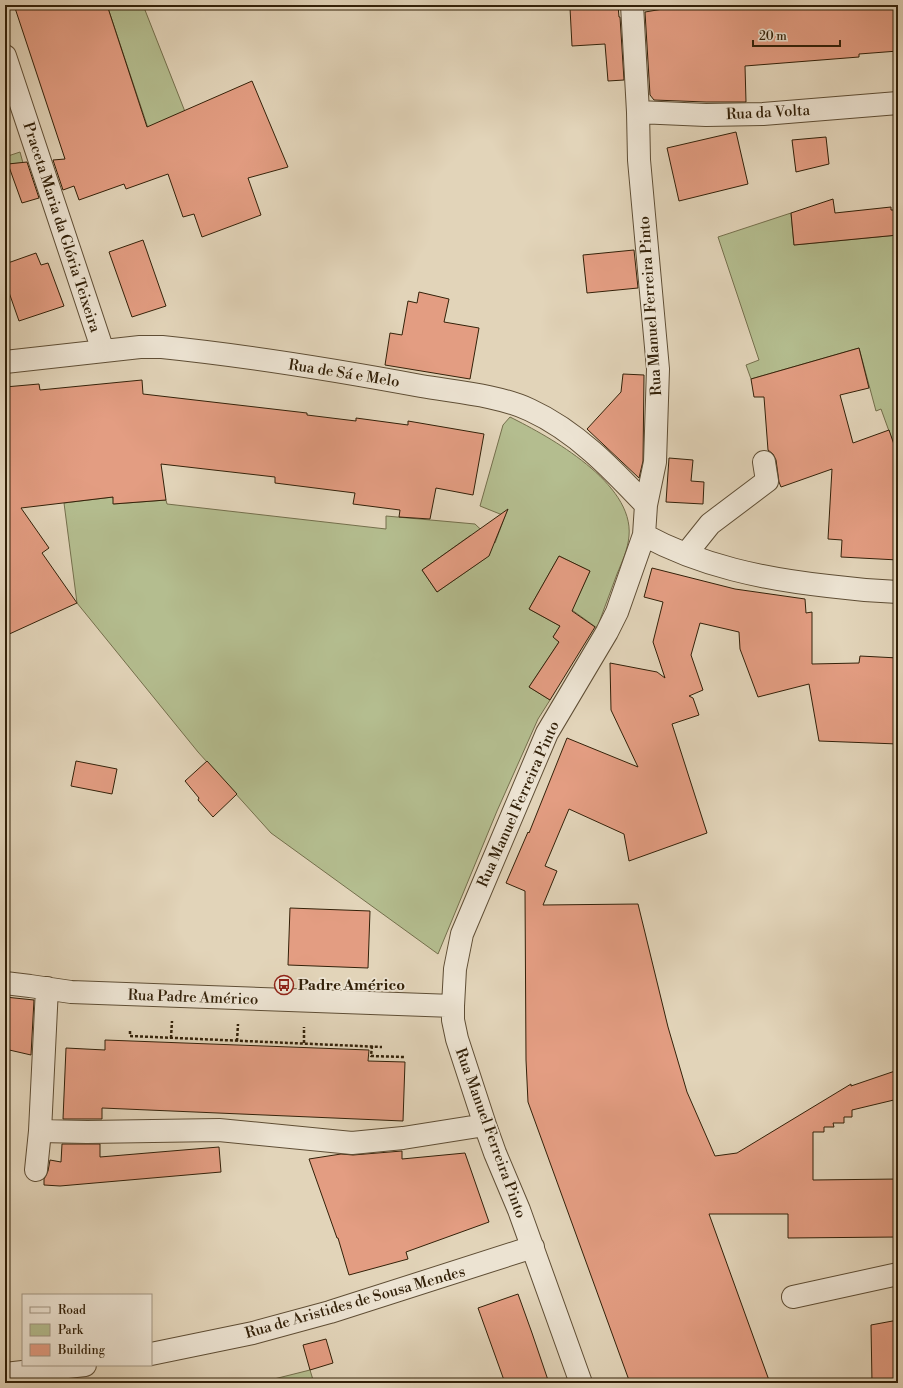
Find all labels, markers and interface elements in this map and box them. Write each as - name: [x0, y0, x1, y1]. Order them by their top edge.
- scale bar: [753, 22, 840, 48]
- text: 20 m: [759, 29, 787, 44]
- street label: Rua da Volta: [725, 101, 811, 124]
- street label: Praceta Maria da Glória Teixeira: [18, 120, 105, 335]
- street label: Rua Manuel Ferreira Pinto: [635, 216, 666, 396]
- street label: Rua de Sá e Melo: [287, 355, 401, 392]
- street label: Rua Manuel Ferreira Pinto: [473, 718, 564, 890]
- bus stop icon: Padre Américo: [273, 974, 295, 996]
- place label: Padre Américo: [298, 976, 405, 995]
- street label: Rua Padre Américo: [127, 986, 259, 1009]
- street label: Rua Manuel Ferreira Pinto: [451, 1045, 530, 1221]
- street label: Rua de Aristides de Sousa Mendes: [243, 1262, 467, 1343]
- legend: [22, 1294, 152, 1366]
- text: Road: [58, 1303, 86, 1318]
- text: Park: [58, 1323, 84, 1338]
- text: Building: [57, 1343, 106, 1358]

